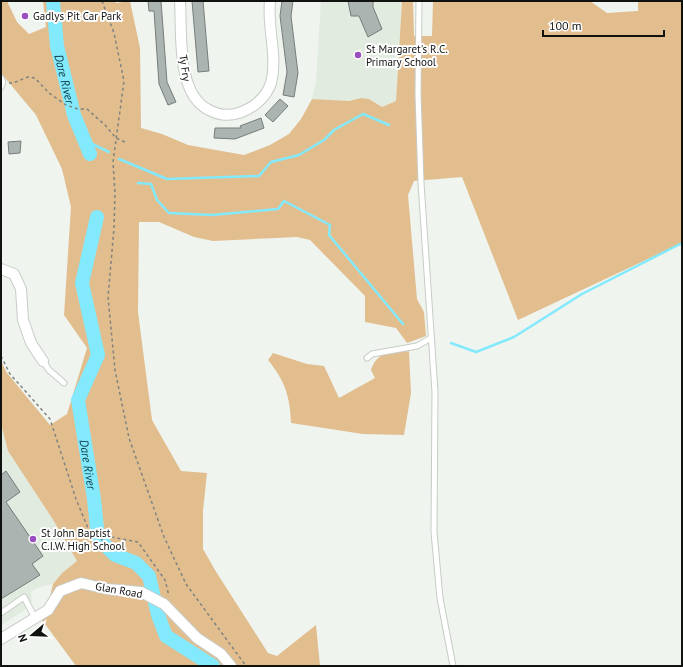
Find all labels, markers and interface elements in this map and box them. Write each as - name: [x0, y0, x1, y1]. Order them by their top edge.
- place label: Gadlys Pit Car Park: [33, 9, 122, 23]
- marker: Gadlys Pit Car Park: [20, 11, 30, 21]
- scale bar: [543, 12, 664, 38]
- text: 100 m: [549, 18, 582, 33]
- place label: St Margaret's R.C. Primary School: [366, 42, 448, 69]
- marker: St Margaret's R.C. Primary School: [353, 50, 363, 60]
- water label: Dare River: [52, 53, 79, 106]
- street label: Ty Fry: [176, 54, 194, 83]
- water label: Dare River: [77, 438, 100, 492]
- place label: St John Baptist C.I.W. High School: [41, 526, 125, 553]
- marker: St John Baptist C.I.W. High School: [28, 534, 38, 544]
- street label: Glan Road: [94, 579, 144, 601]
- north arrow: [12, 615, 52, 655]
- text: N: [15, 633, 30, 644]

